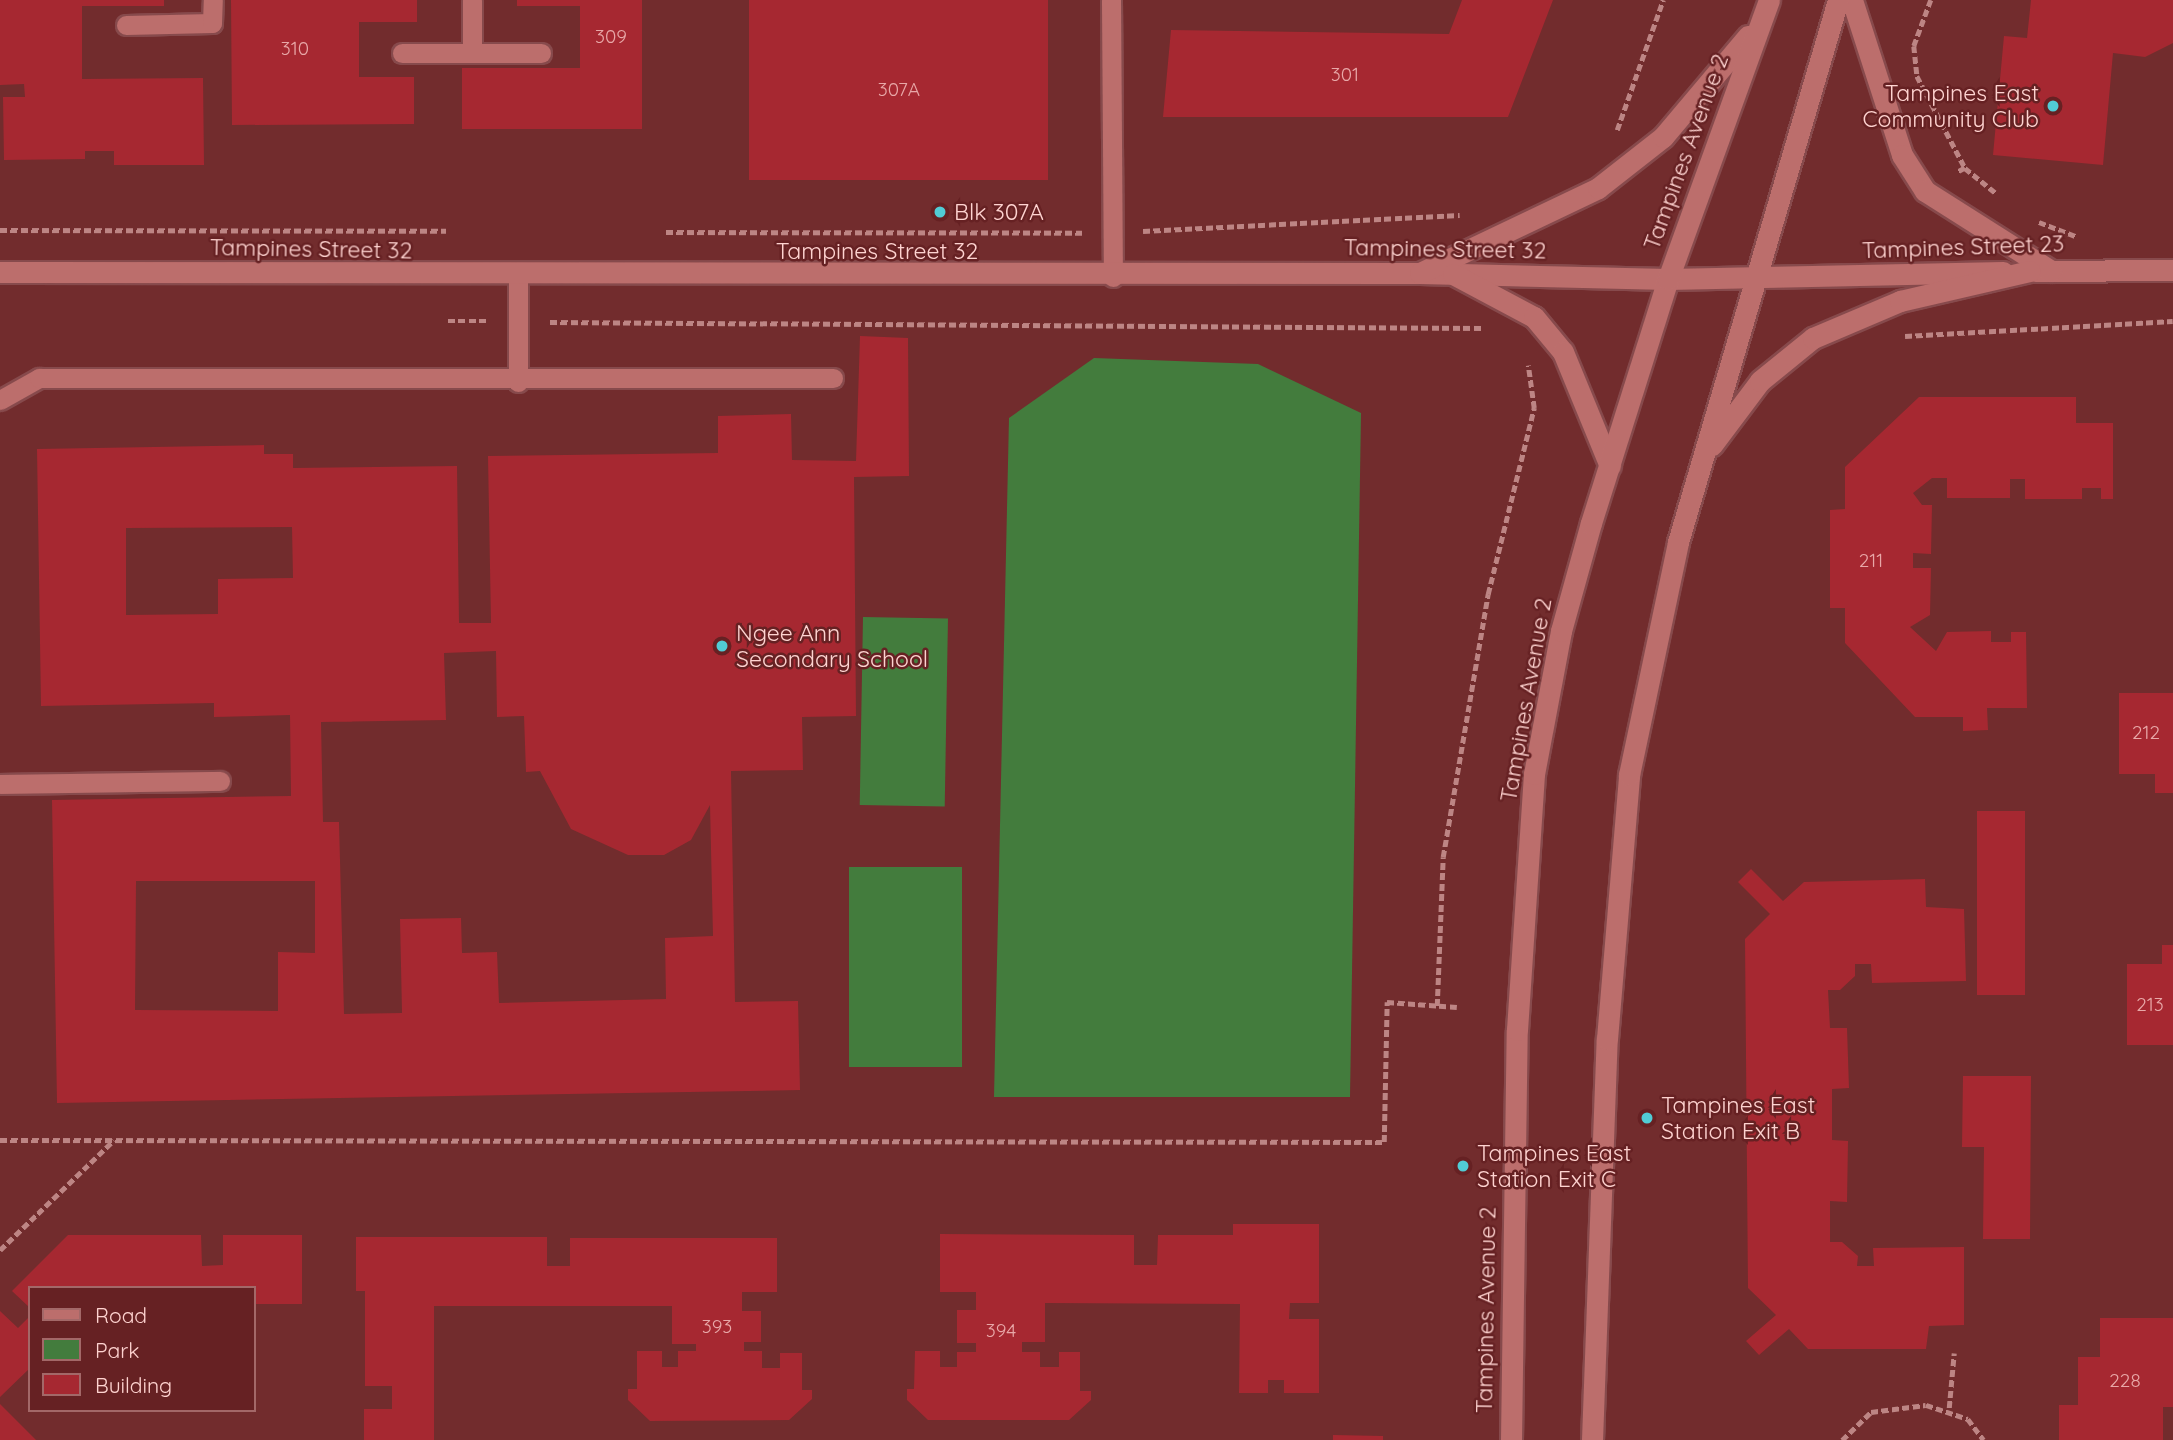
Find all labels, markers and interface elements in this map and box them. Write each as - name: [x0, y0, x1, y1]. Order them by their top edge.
- house number: 309: [595, 26, 627, 48]
- house number: 310: [281, 38, 309, 60]
- street label: Tampines Avenue 2: [1638, 50, 1734, 254]
- house number: 301: [1331, 64, 1359, 86]
- house number: 307A: [878, 79, 920, 101]
- place label: Tampines East Community Club: [1862, 79, 2039, 133]
- marker: Tampines East Community Club: [2045, 98, 2061, 114]
- place label: Blk 307A: [954, 198, 1044, 226]
- marker: Blk 307A: [932, 204, 948, 220]
- street label: Tampines Street 23: [1861, 230, 2065, 264]
- street label: Tampines Street 32: [209, 233, 413, 265]
- street label: Tampines Street 32: [1343, 233, 1547, 265]
- street label: Tampines Street 32: [776, 237, 978, 265]
- house number: 211: [1859, 550, 1883, 572]
- street label: Tampines Avenue 2: [1494, 596, 1558, 804]
- place label: Ngee Ann Secondary School: [736, 619, 928, 673]
- marker: Ngee Ann Secondary School: [714, 638, 730, 654]
- house number: 212: [2132, 722, 2160, 744]
- house number: 213: [2136, 994, 2164, 1016]
- place label: Tampines East Station Exit B: [1661, 1091, 1815, 1145]
- marker: Tampines East Station Exit B: [1639, 1110, 1655, 1126]
- place label: Tampines East Station Exit C: [1477, 1139, 1631, 1193]
- marker: Tampines East Station Exit C: [1455, 1158, 1471, 1174]
- street label: Tampines Avenue 2: [1470, 1207, 1502, 1413]
- legend: [28, 1286, 256, 1412]
- text: Road: [95, 1302, 147, 1328]
- house number: 393: [702, 1316, 732, 1338]
- house number: 394: [986, 1320, 1016, 1342]
- text: Park: [95, 1337, 139, 1363]
- house number: 228: [2109, 1370, 2141, 1392]
- text: Building: [95, 1372, 172, 1398]

